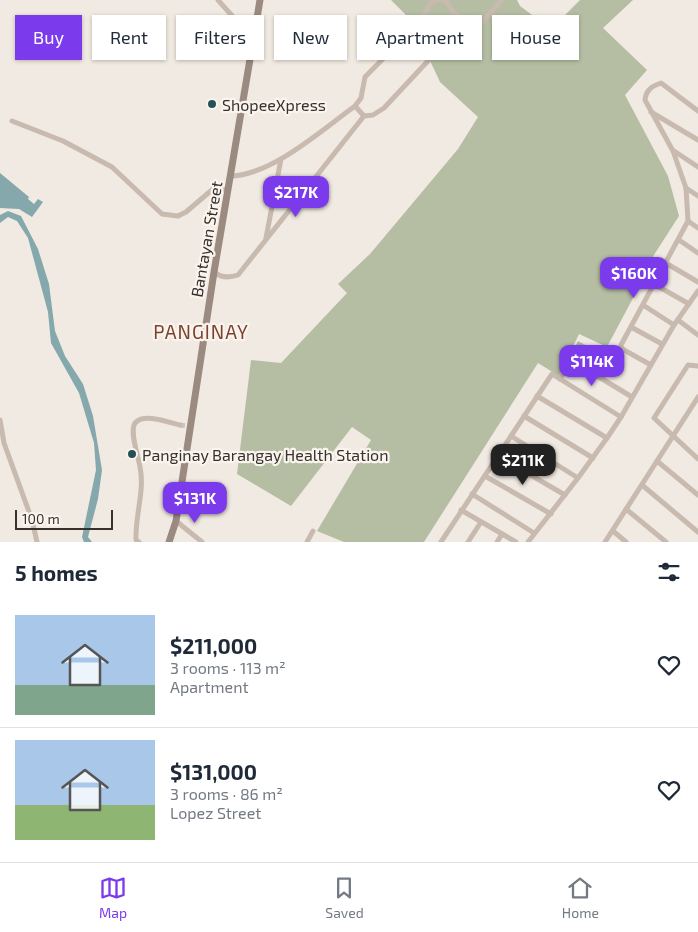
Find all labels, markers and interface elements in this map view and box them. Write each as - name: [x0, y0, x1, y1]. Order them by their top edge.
- chip: Buy: [15, 15, 82, 60]
- chip: Rent: [92, 15, 166, 60]
- chip: Filters: [176, 15, 264, 60]
- chip: New: [274, 15, 347, 60]
- chip: Apartment: [357, 15, 482, 60]
- chip: House: [492, 15, 579, 60]
- place label: ShopeeXpress: [222, 95, 326, 114]
- marker: ShopeeXpress: [206, 98, 218, 110]
- pin: $217K: [261, 176, 331, 218]
- street label: Bantayan Street: [186, 180, 226, 298]
- text: $217K: [274, 182, 318, 201]
- pin: $160K: [599, 256, 669, 299]
- text: $160K: [611, 263, 657, 282]
- district label: PANGINAY: [153, 320, 249, 343]
- pin: $114K: [557, 344, 627, 387]
- text: $114K: [570, 351, 614, 370]
- pin: $211K: [488, 444, 558, 486]
- place label: Panginay Barangay Health Station: [142, 445, 389, 464]
- marker: Panginay Barangay Health Station: [126, 448, 138, 460]
- text: $211K: [502, 450, 544, 469]
- pin: $131K: [160, 482, 230, 524]
- text: $131K: [174, 488, 216, 507]
- scale bar: [15, 507, 112, 530]
- text: 100 m: [22, 510, 60, 527]
- icon: filters: [655, 558, 683, 586]
- text: 5 homes: [15, 560, 98, 585]
- text: $211,000: [170, 633, 257, 658]
- icon: home: [55, 635, 115, 695]
- icon: heart: [655, 651, 683, 679]
- text: 3 rooms · 113 m²: [170, 658, 286, 677]
- text: Apartment: [170, 677, 249, 696]
- text: $131,000: [170, 759, 257, 784]
- icon: home: [55, 760, 115, 820]
- icon: heart: [655, 776, 683, 804]
- text: 3 rooms · 86 m²: [170, 784, 283, 803]
- text: Lopez Street: [170, 803, 261, 822]
- tab: Map: [99, 874, 127, 921]
- tab: Saved: [325, 874, 364, 921]
- tab: Home: [562, 874, 599, 921]

